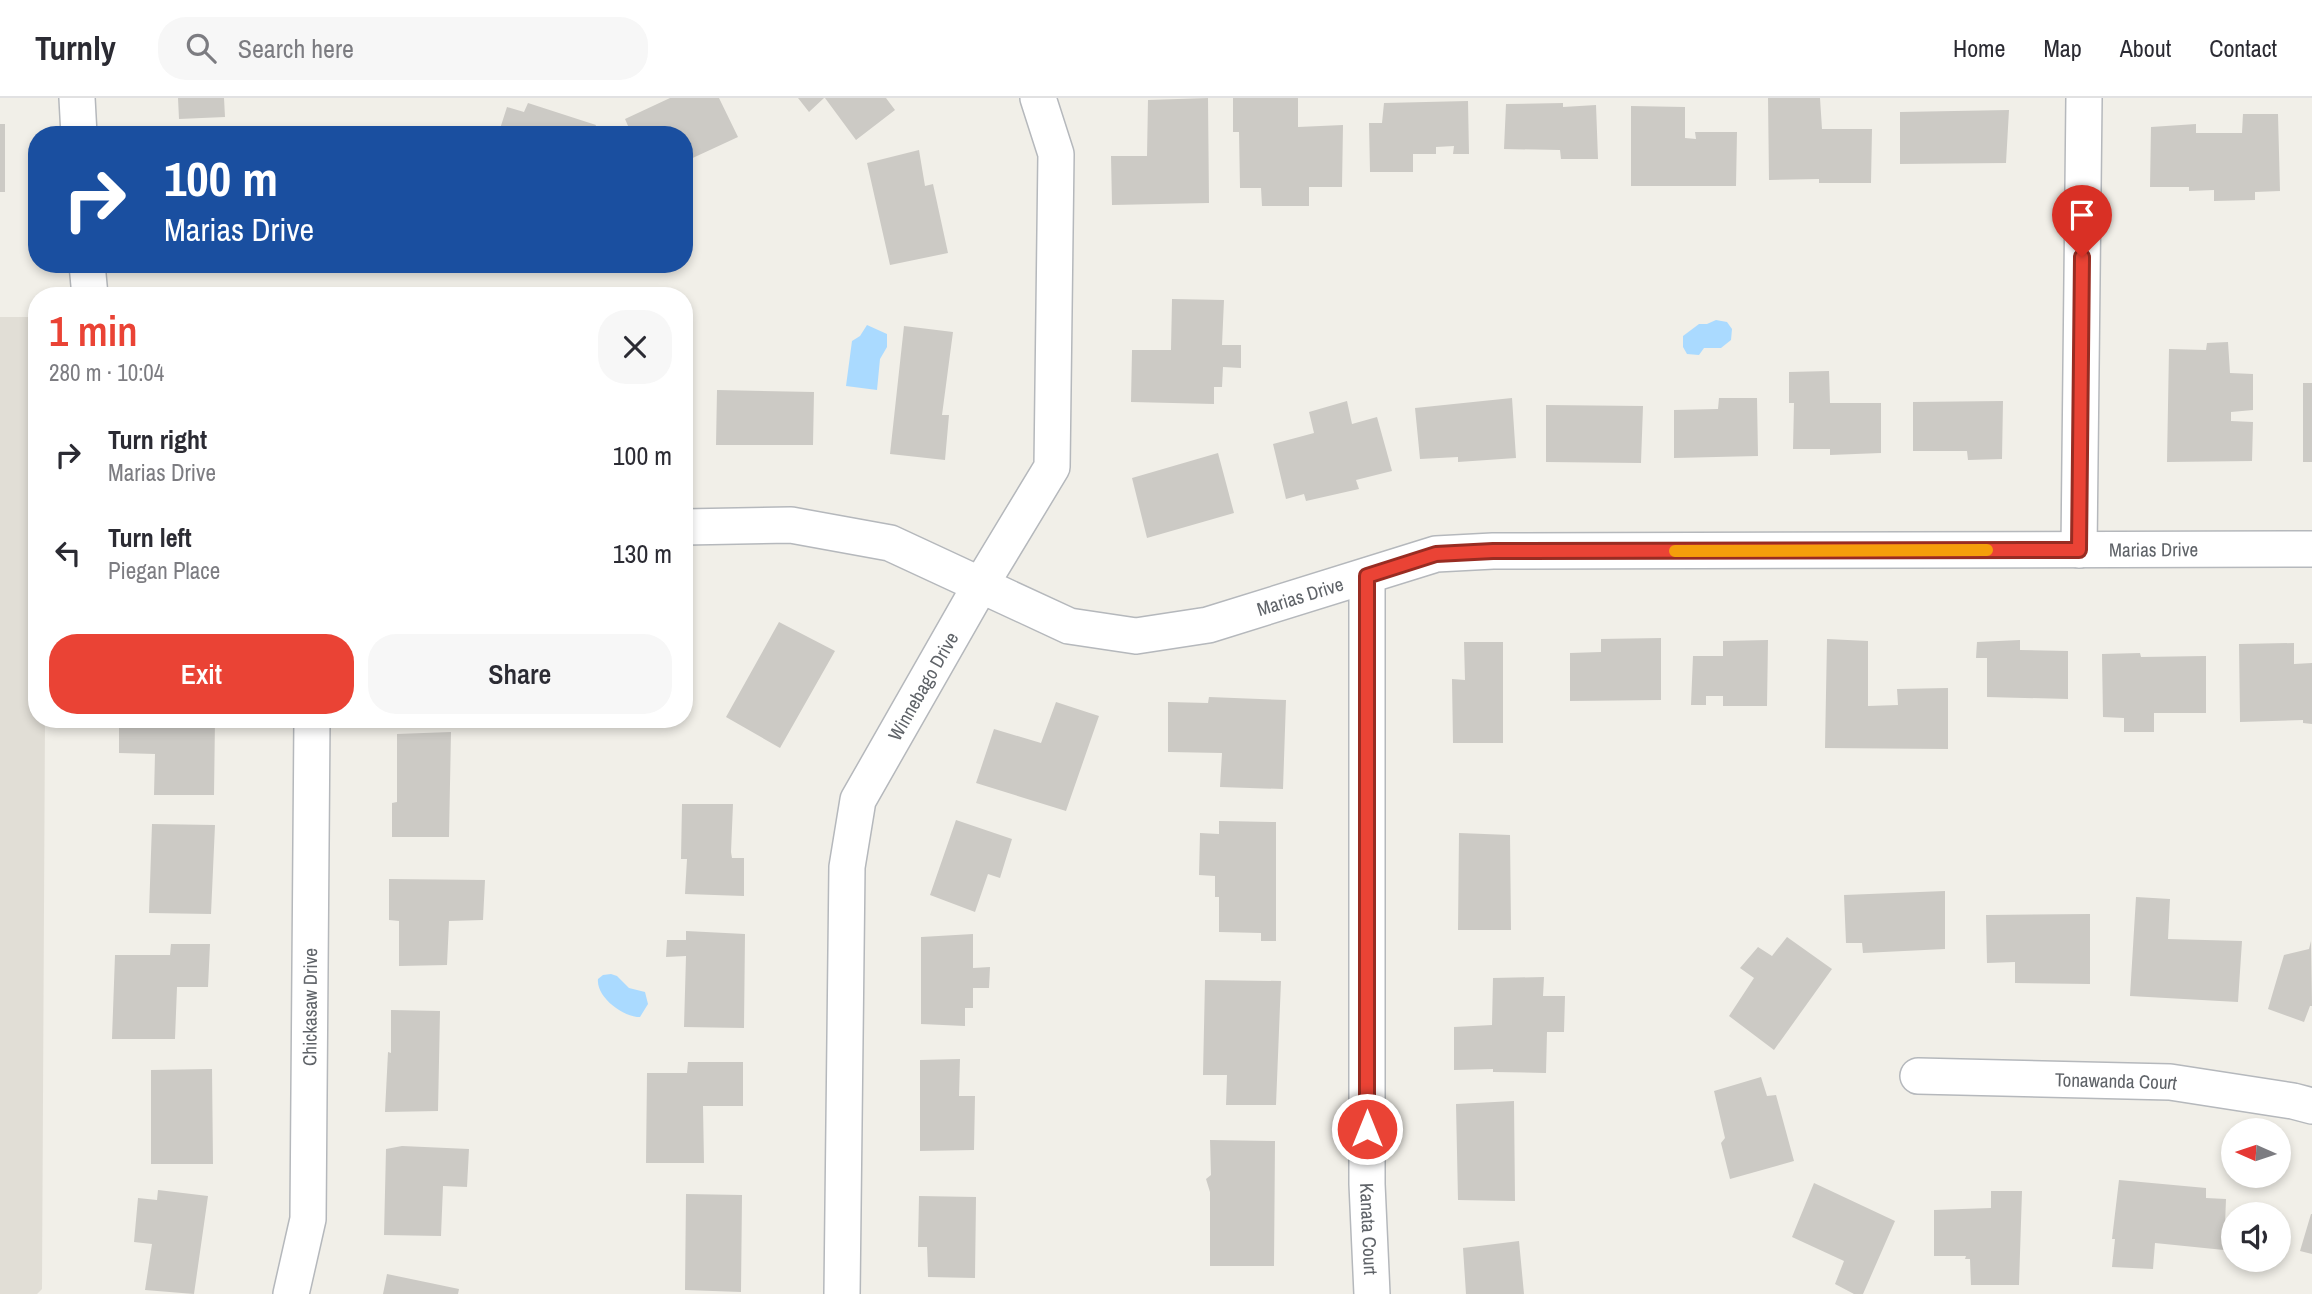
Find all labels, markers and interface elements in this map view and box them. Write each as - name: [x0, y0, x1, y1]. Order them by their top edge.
- search box: [158, 17, 648, 80]
- text: Turnly: [35, 26, 116, 70]
- icon: search: [182, 29, 220, 67]
- text: Search here: [238, 31, 354, 66]
- text: Home: [1953, 32, 2005, 64]
- text: Map: [2043, 32, 2082, 64]
- text: About: [2120, 32, 2171, 64]
- text: Contact: [2209, 32, 2277, 64]
- text: 100 m: [164, 145, 278, 211]
- icon: right: [49, 154, 140, 245]
- pin: [2052, 185, 2112, 257]
- icon: arrive: [2063, 196, 2101, 234]
- text: Marias Drive: [164, 208, 314, 251]
- text: 1 min: [49, 303, 138, 359]
- button: close: [598, 310, 672, 384]
- text: 280 m · 10:04: [49, 357, 164, 388]
- text: Turn right: [108, 422, 207, 457]
- icon: right: [49, 436, 87, 474]
- text: 100 m: [613, 438, 672, 473]
- text: Marias Drive: [108, 457, 216, 488]
- text: Turn left: [108, 520, 192, 555]
- icon: left: [49, 534, 87, 572]
- text: 130 m: [613, 536, 672, 571]
- street label: Marias Drive: [2109, 536, 2198, 562]
- text: Piegan Place: [108, 555, 220, 586]
- street label: Marias Drive: [1254, 571, 1347, 622]
- street label: Winnebago Drive: [882, 627, 964, 745]
- button: Exit: [49, 634, 354, 714]
- button: Share: [368, 634, 672, 714]
- street label: Chickasaw Drive: [296, 948, 323, 1066]
- street label: Tonawanda Court: [2055, 1066, 2180, 1096]
- position arrow: [1330, 1092, 1404, 1166]
- north arrow: [2221, 1118, 2291, 1188]
- map controls: [2221, 1118, 2291, 1272]
- street label: Kanata Court: [1354, 1182, 1384, 1276]
- button: sound: [2221, 1202, 2291, 1272]

